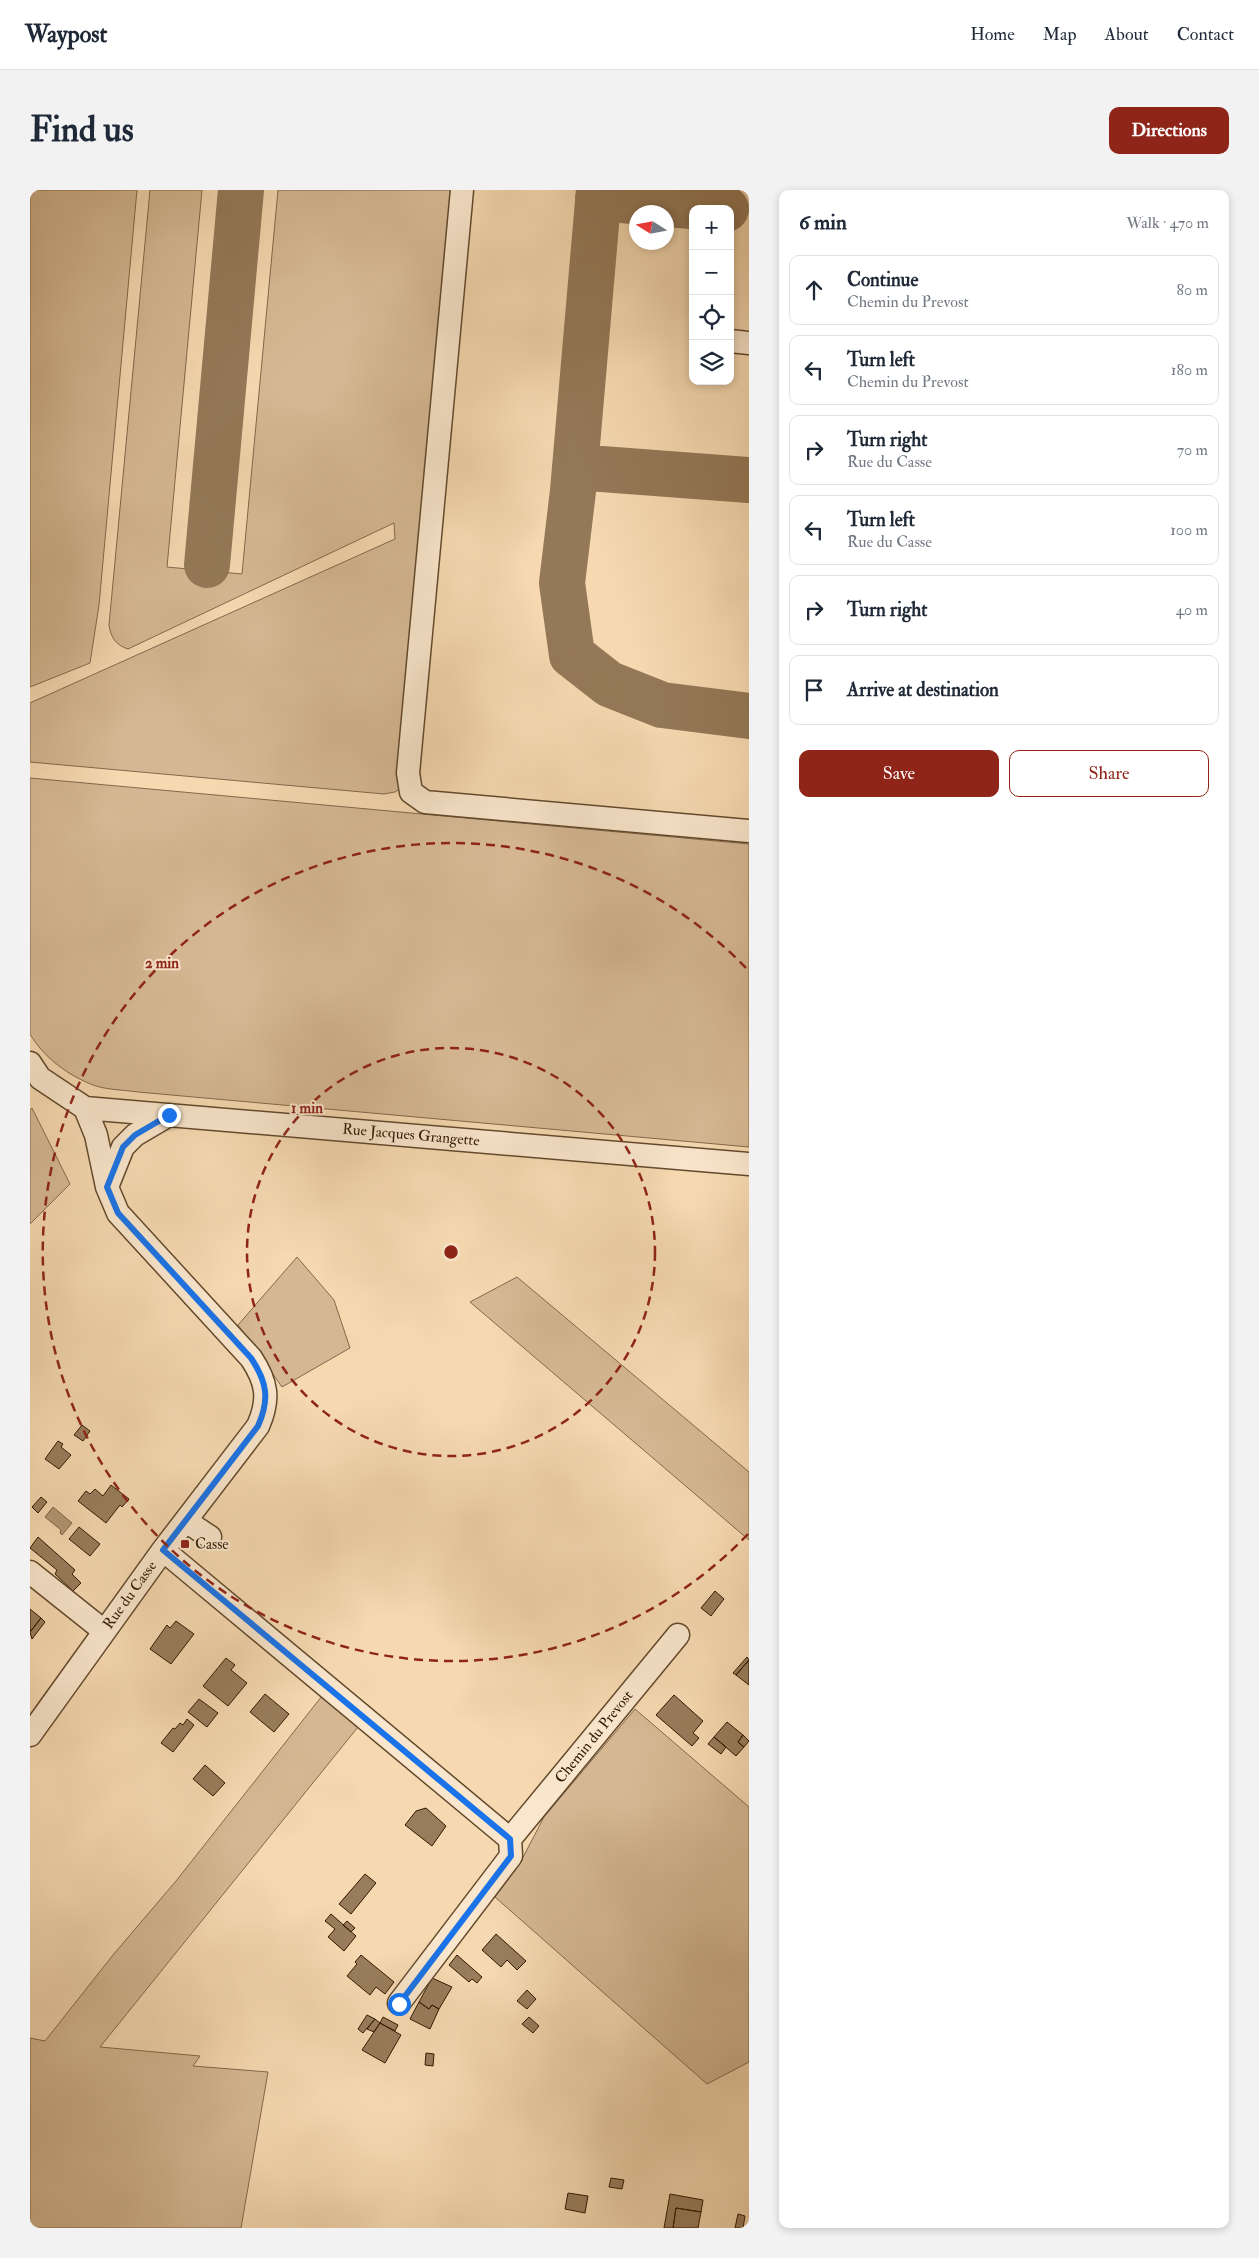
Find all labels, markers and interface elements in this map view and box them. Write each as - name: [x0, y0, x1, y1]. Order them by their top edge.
- text: Waypost: [25, 19, 107, 50]
- text: Home: [970, 23, 1015, 46]
- text: Map: [1043, 23, 1077, 46]
- text: About: [1105, 23, 1149, 46]
- text: Contact: [1177, 23, 1234, 46]
- button: Directions: [1109, 107, 1229, 154]
- text: Find us: [30, 108, 134, 152]
- north arrow: [629, 205, 674, 250]
- map controls: [689, 205, 734, 385]
- button: +: [689, 205, 734, 250]
- text: 6 min: [799, 209, 847, 236]
- text: Walk · 470 m: [1126, 213, 1209, 233]
- button: −: [689, 250, 734, 295]
- text: Continue: [847, 268, 918, 292]
- icon: ahead: [800, 276, 828, 304]
- text: 80 m: [1177, 280, 1208, 300]
- text: Chemin du Prevost: [847, 292, 969, 312]
- button: locate: [689, 295, 734, 340]
- button: layers: [689, 340, 734, 385]
- text: Turn left: [847, 348, 915, 372]
- icon: left: [800, 356, 828, 384]
- text: 180 m: [1171, 360, 1208, 380]
- text: Chemin du Prevost: [847, 372, 969, 392]
- text: Turn right: [847, 428, 927, 452]
- icon: right: [800, 436, 828, 464]
- text: 70 m: [1177, 440, 1208, 460]
- text: Rue du Casse: [847, 452, 932, 472]
- text: Turn left: [847, 508, 915, 532]
- icon: left: [800, 516, 828, 544]
- text: 100 m: [1170, 520, 1208, 540]
- text: Rue du Casse: [847, 532, 932, 552]
- icon: right: [800, 596, 828, 624]
- text: Turn right: [847, 598, 927, 622]
- text: 40 m: [1175, 600, 1208, 620]
- icon: arrive: [800, 676, 828, 704]
- text: Arrive at destination: [847, 678, 999, 702]
- button: Save: [799, 750, 999, 797]
- button: Share: [1009, 750, 1209, 797]
- text: 2 min: [145, 954, 179, 973]
- text: 1 min: [291, 1099, 323, 1118]
- route end: [158, 1104, 181, 1127]
- street label: Rue Jacques Grangette: [342, 1120, 480, 1151]
- centre of rings: [442, 1243, 460, 1261]
- place label: Casse: [195, 1535, 229, 1554]
- marker: Casse: [179, 1538, 191, 1550]
- street label: Rue du Casse: [99, 1557, 161, 1633]
- street label: Chemin du Prevost: [551, 1687, 637, 1787]
- route start: [388, 1993, 411, 2016]

